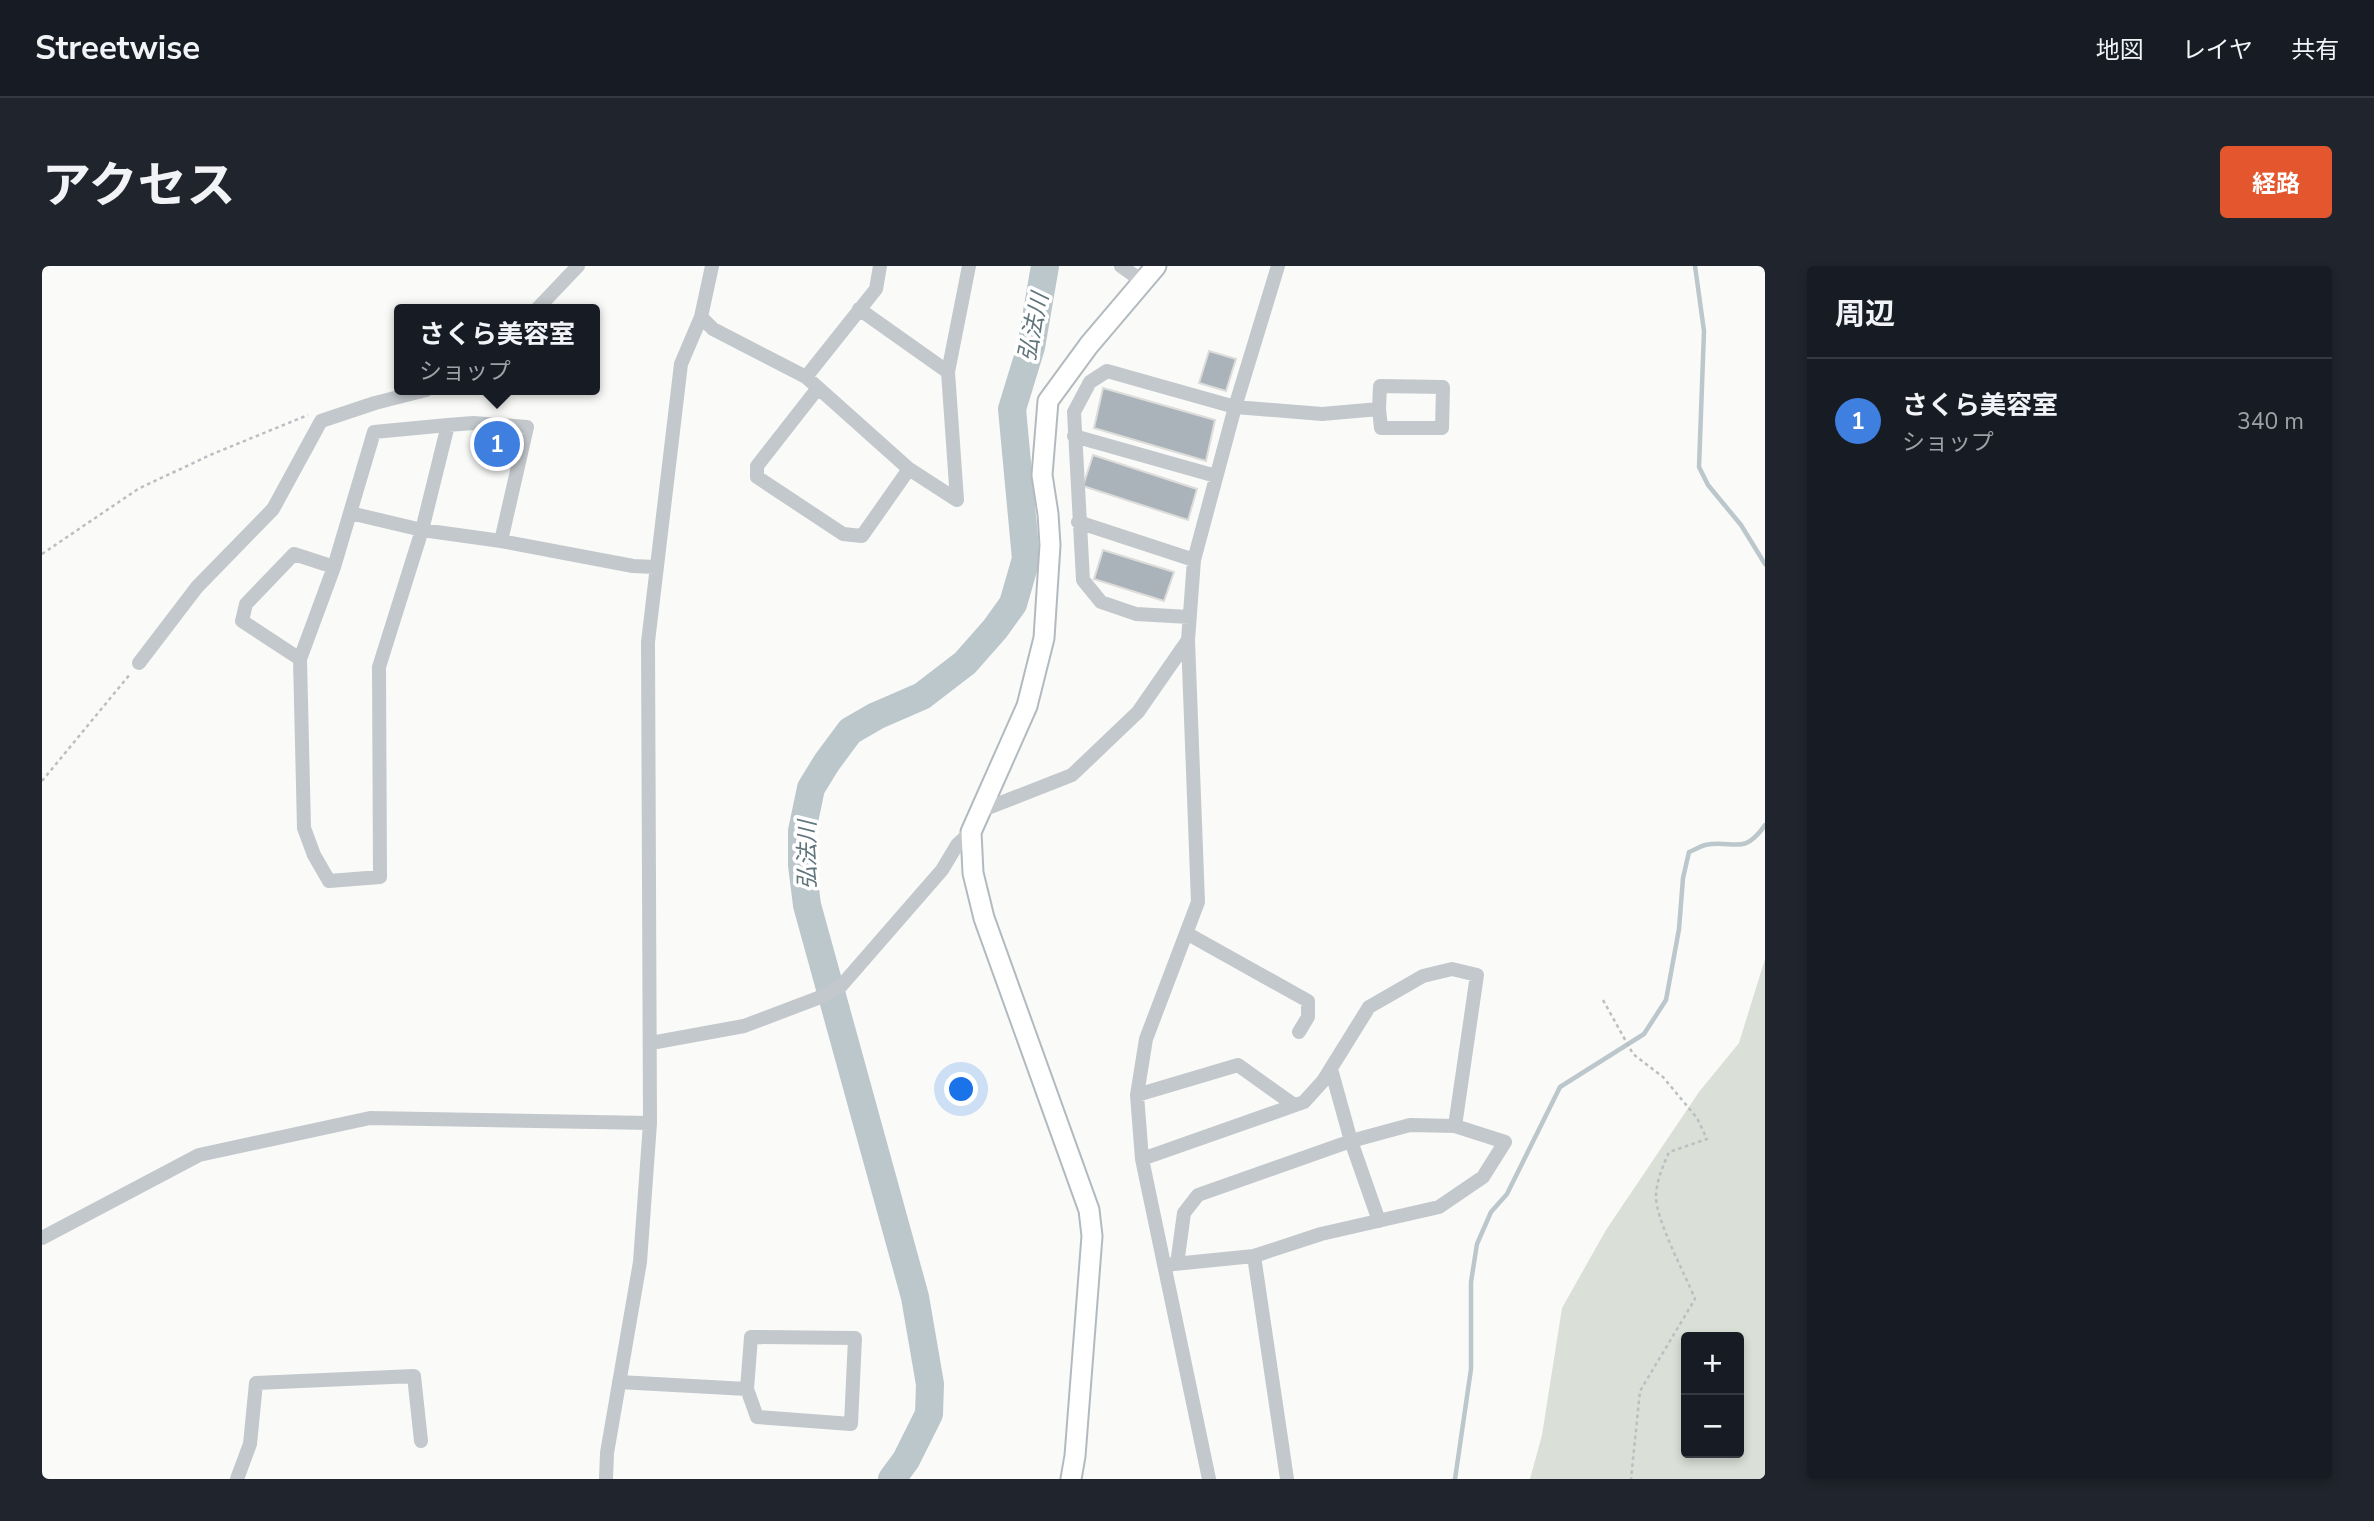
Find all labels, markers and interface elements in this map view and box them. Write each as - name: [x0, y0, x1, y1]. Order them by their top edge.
- text: Streetwise: [35, 26, 200, 71]
- text: 地図: [2096, 34, 2144, 66]
- text: レイヤ: [2182, 34, 2253, 66]
- text: 共有: [2291, 34, 2339, 66]
- button: 経路: [2220, 146, 2332, 218]
- text: アクセス: [42, 152, 236, 219]
- water label: 弘法川: [1011, 287, 1056, 364]
- text: 周辺: [1835, 294, 1895, 335]
- popup: [394, 304, 600, 395]
- text: さくら美容室: [419, 317, 575, 352]
- text: ショップ: [419, 356, 511, 387]
- text: さくら美容室: [1902, 388, 2058, 423]
- text: 1: [1851, 406, 1865, 437]
- text: 340 m: [2237, 406, 2304, 437]
- pin: 1: [474, 418, 520, 470]
- text: ショップ: [1902, 427, 1994, 458]
- water label: 弘法川: [792, 818, 823, 890]
- your location: [944, 1072, 978, 1106]
- map controls: [1681, 1332, 1744, 1458]
- button: +: [1681, 1332, 1744, 1395]
- button: −: [1681, 1395, 1744, 1458]

